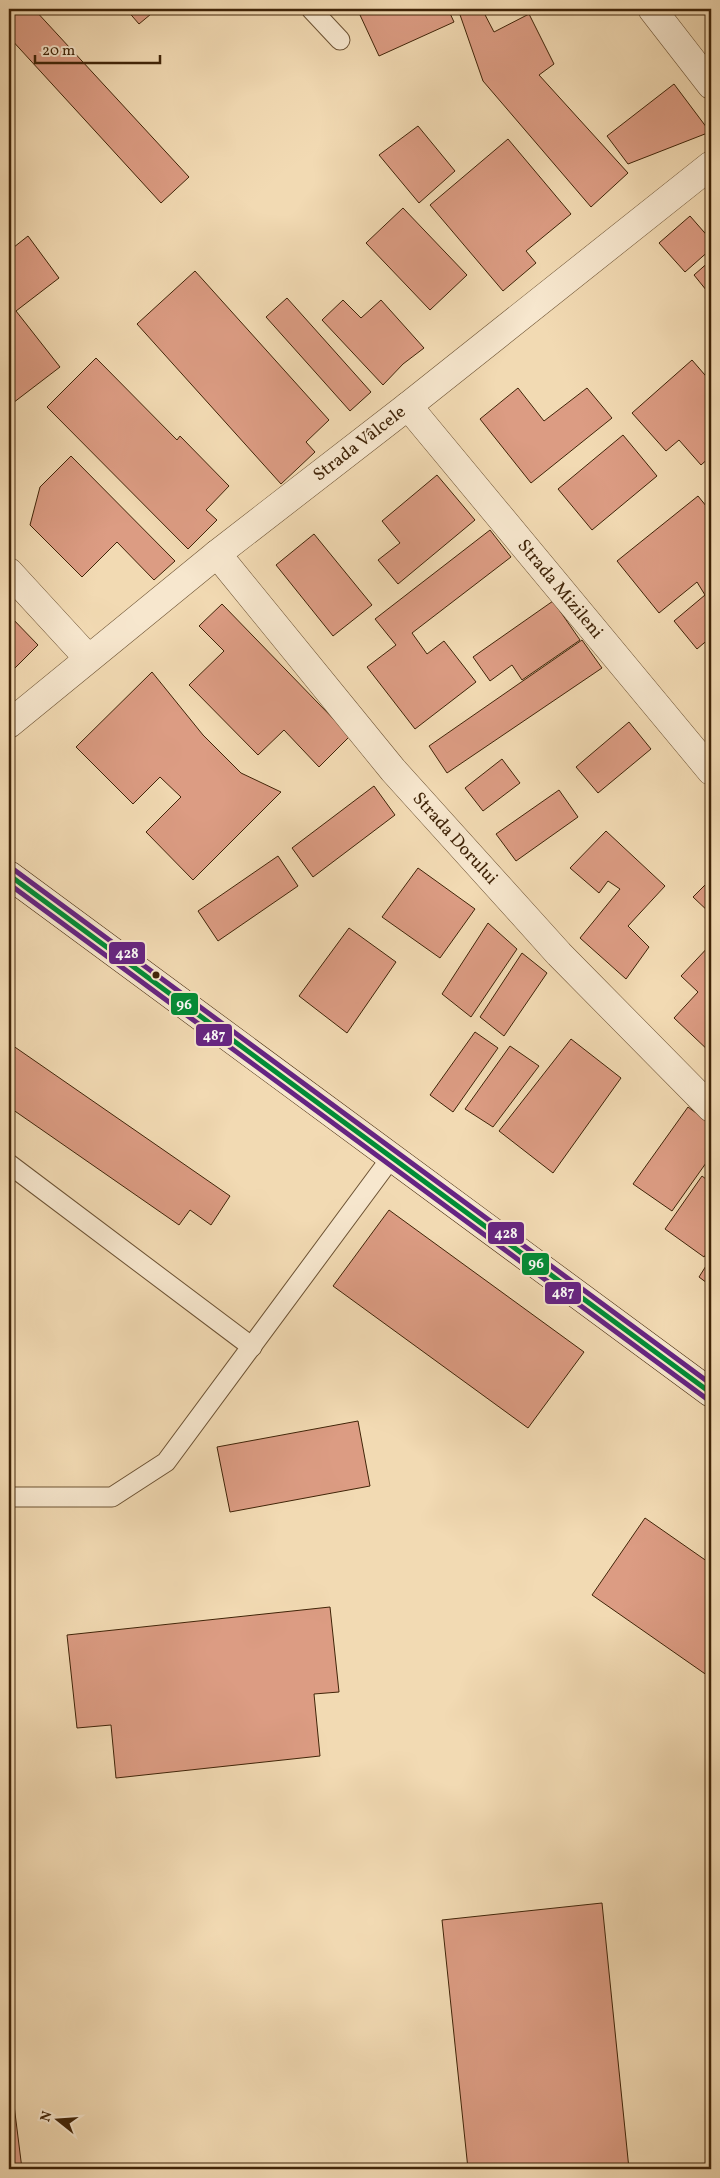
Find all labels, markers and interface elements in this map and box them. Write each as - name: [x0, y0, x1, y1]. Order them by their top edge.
- scale bar: [35, 32, 160, 64]
- text: 20 m: [42, 41, 75, 62]
- street label: Strada Vâlcele: [308, 400, 411, 487]
- street label: Strada Mizileni: [511, 534, 609, 644]
- street label: Strada Dorului: [406, 787, 503, 890]
- line badge: 428: [108, 941, 146, 965]
- text: 428: [115, 945, 139, 964]
- unlabelled marker: [151, 970, 161, 980]
- line badge: 96: [170, 992, 199, 1016]
- text: 96: [176, 996, 192, 1015]
- line badge: 487: [195, 1023, 233, 1047]
- text: 487: [203, 1027, 226, 1046]
- line badge: 428: [487, 1221, 525, 1245]
- text: 428: [494, 1225, 518, 1244]
- line badge: 96: [521, 1252, 550, 1276]
- text: 96: [528, 1255, 544, 1274]
- line badge: 487: [544, 1281, 582, 1305]
- text: 487: [552, 1284, 575, 1303]
- north arrow: [32, 2096, 82, 2146]
- text: N: [36, 2109, 58, 2124]

